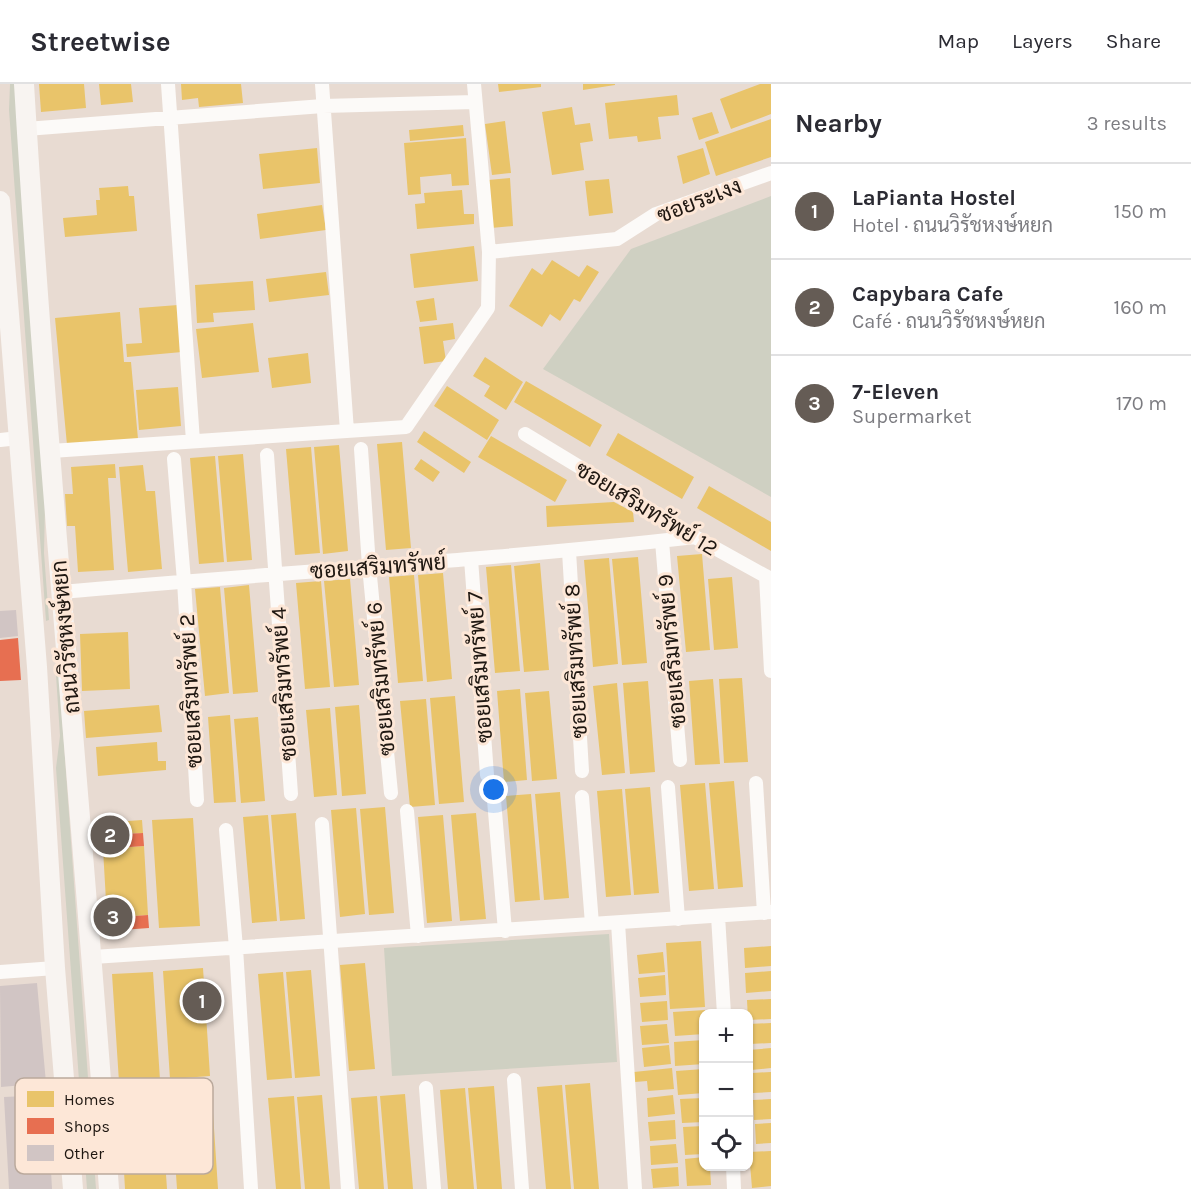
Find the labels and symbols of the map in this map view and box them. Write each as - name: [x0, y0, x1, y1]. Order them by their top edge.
- street label: ซอยระเงง: [654, 173, 745, 229]
- street label: ซอยเสริมทรัพย์ 12: [571, 454, 723, 562]
- street label: ซอยเสริมทรัพย์: [309, 547, 447, 585]
- street label: ถนนวิรัชหงษ์หยก: [44, 559, 86, 715]
- street label: ซอยเสริมทรัพย์ 9: [650, 573, 692, 729]
- street label: ซอยเสริมทรัพย์ 8: [557, 583, 593, 739]
- street label: ซอยเสริมทรัพย์ 7: [460, 590, 498, 744]
- street label: ซอยเสริมทรัพย์ 6: [359, 601, 401, 757]
- street label: ซอยเสริมทรัพย์ 4: [264, 606, 302, 762]
- street label: ซอยเสริมทรัพย์ 2: [172, 613, 208, 769]
- your location: [479, 775, 508, 804]
- pin: 2: [90, 812, 130, 858]
- pin: 3: [94, 894, 132, 940]
- pin: 1: [182, 978, 222, 1024]
- legend: [15, 1078, 213, 1174]
- text: Homes: [64, 1090, 115, 1109]
- text: Shops: [64, 1117, 110, 1136]
- text: Other: [64, 1144, 104, 1163]

